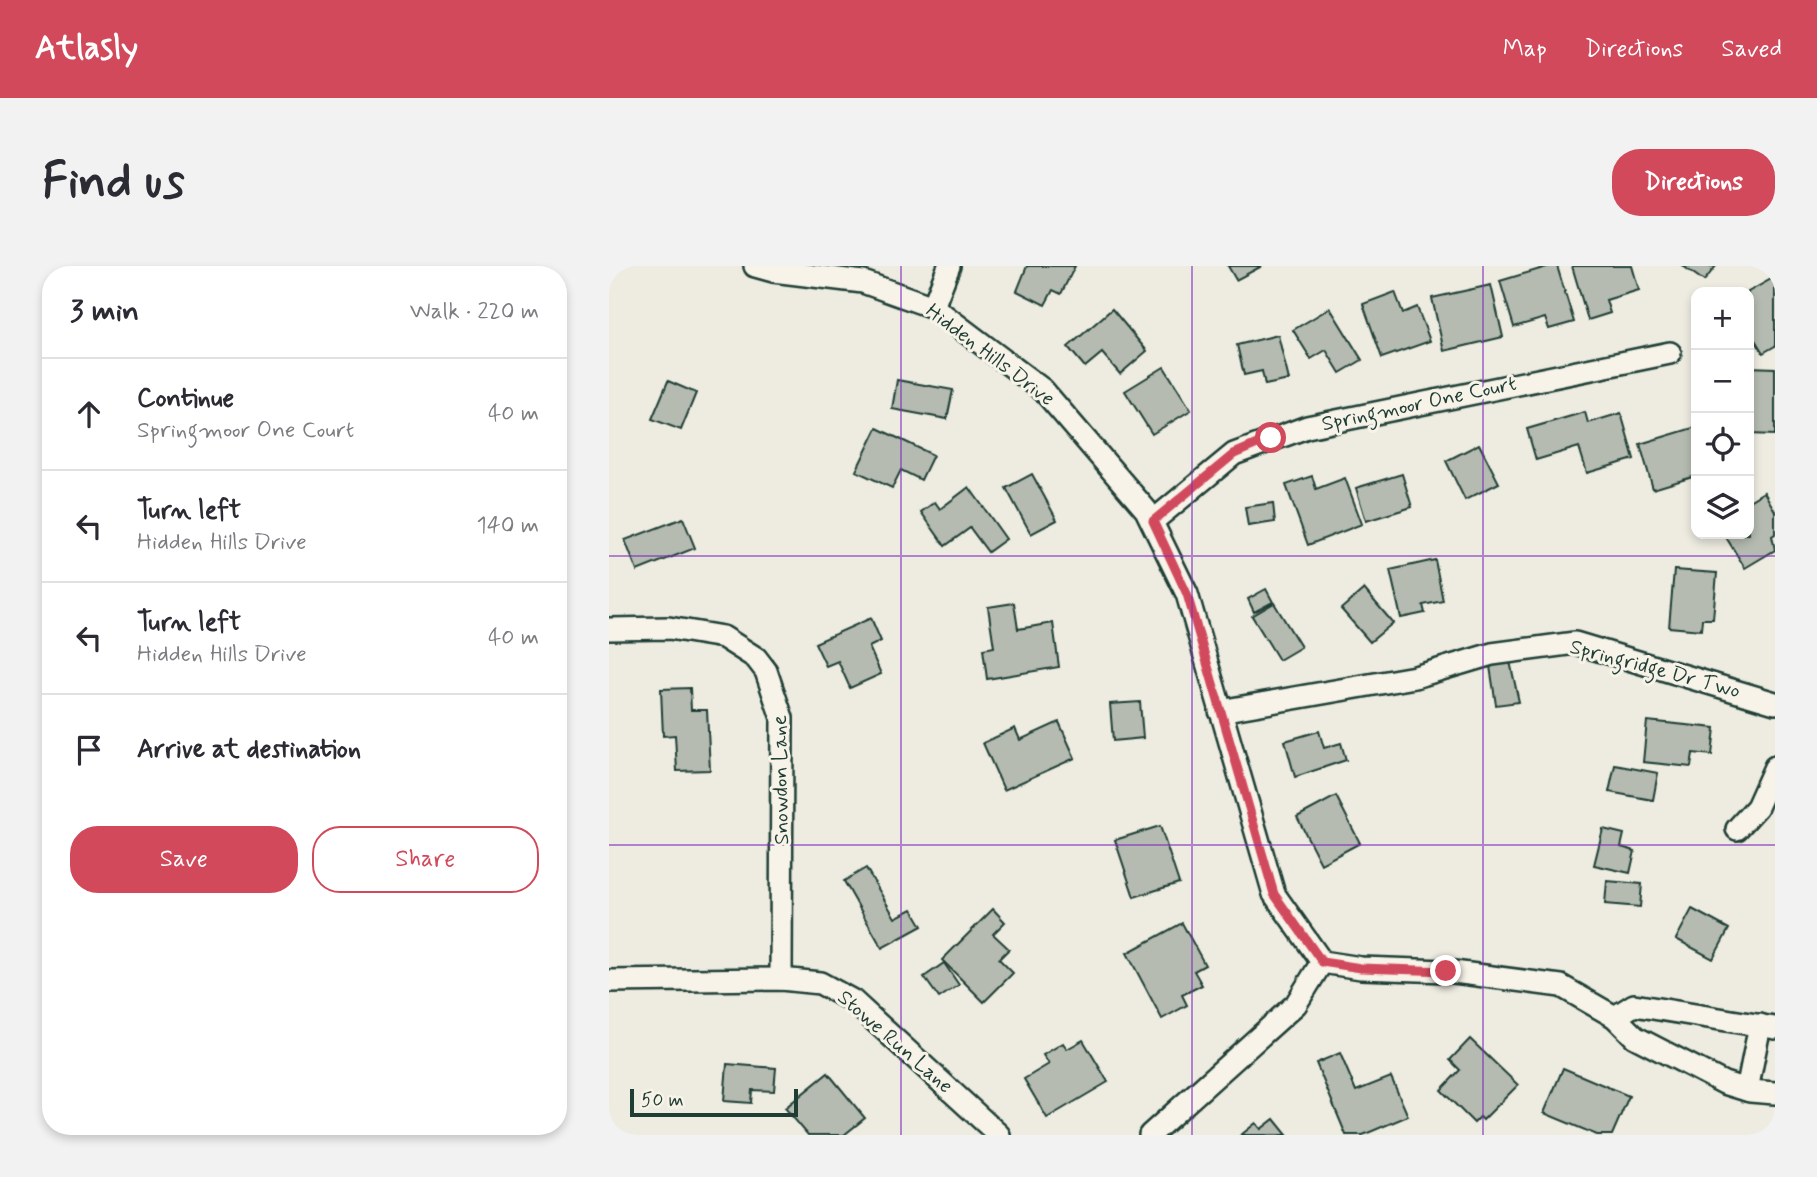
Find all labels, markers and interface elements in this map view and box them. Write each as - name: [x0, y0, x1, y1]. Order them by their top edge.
- text: Atlasly: [35, 27, 138, 71]
- text: Map: [1503, 34, 1547, 65]
- text: Directions: [1585, 34, 1683, 65]
- text: Saved: [1721, 34, 1782, 65]
- button: Directions: [1612, 149, 1775, 216]
- text: Find us: [42, 150, 185, 215]
- map controls: [1691, 287, 1754, 539]
- button: +: [1691, 287, 1754, 350]
- text: 3 min: [70, 292, 139, 331]
- text: Walk · 220 m: [410, 297, 539, 327]
- street label: Hidden Hills Drive: [920, 297, 1060, 413]
- button: −: [1691, 350, 1754, 413]
- street label: Springmoor One Court: [1319, 370, 1520, 440]
- text: Continue: [137, 382, 234, 416]
- icon: ahead: [70, 395, 108, 433]
- text: 40 m: [488, 399, 539, 429]
- button: locate: [1691, 413, 1754, 476]
- text: Springmoor One Court: [137, 416, 354, 446]
- route start: [1255, 422, 1286, 453]
- button: layers: [1691, 476, 1754, 539]
- text: Turn left: [137, 494, 241, 528]
- icon: left: [70, 507, 108, 545]
- text: 140 m: [476, 511, 539, 541]
- text: Hidden Hills Drive: [137, 528, 307, 558]
- text: Turn left: [137, 606, 241, 640]
- icon: left: [70, 619, 108, 657]
- text: 40 m: [488, 623, 539, 653]
- street label: Springridge Dr Two: [1566, 633, 1743, 707]
- text: Hidden Hills Drive: [137, 640, 307, 670]
- street label: Snowdon Lane: [766, 715, 796, 845]
- icon: arrive: [70, 731, 108, 769]
- text: Arrive at destination: [137, 733, 361, 767]
- button: Save: [70, 826, 298, 893]
- button: Share: [312, 826, 539, 893]
- route end: [1430, 955, 1461, 986]
- street label: Stowe Run Lane: [831, 984, 959, 1100]
- scale bar: [630, 1086, 798, 1118]
- text: 50 m: [641, 1088, 684, 1113]

